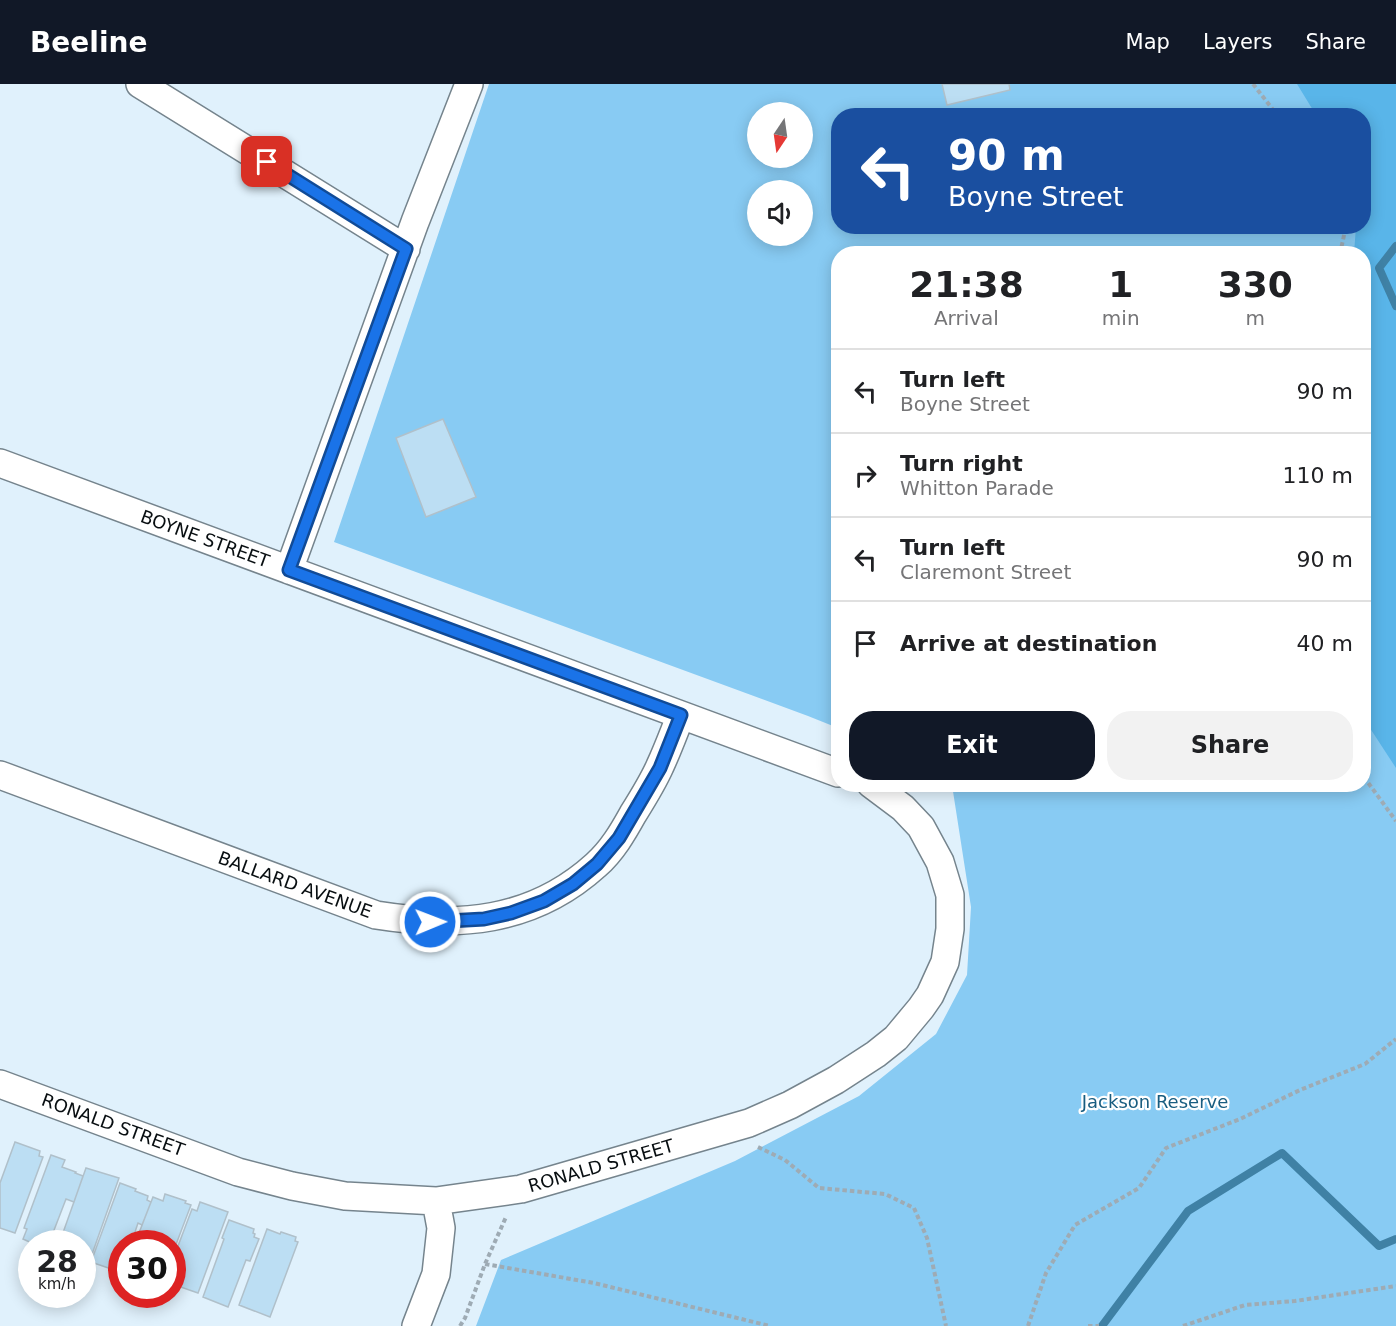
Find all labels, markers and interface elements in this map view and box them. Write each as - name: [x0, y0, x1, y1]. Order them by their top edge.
- text: Beeline: [30, 26, 147, 59]
- text: Map: [1126, 30, 1170, 54]
- text: Layers: [1203, 30, 1272, 54]
- text: Share: [1305, 30, 1366, 54]
- north arrow: [747, 102, 813, 168]
- map controls: [747, 102, 813, 246]
- text: 90 m: [948, 131, 1065, 180]
- icon: left: [849, 132, 927, 210]
- pin: [241, 136, 292, 187]
- icon: arrive: [250, 145, 283, 178]
- button: sound: [747, 180, 813, 246]
- text: Boyne Street: [948, 181, 1123, 212]
- text: 21:38: [909, 264, 1024, 305]
- text: 1: [1108, 264, 1133, 305]
- text: 330: [1218, 264, 1293, 305]
- text: Arrival: [934, 306, 999, 330]
- text: min: [1102, 306, 1140, 330]
- text: m: [1246, 306, 1265, 330]
- text: Turn left: [900, 367, 1005, 392]
- icon: left: [849, 375, 882, 408]
- text: 90 m: [1297, 379, 1353, 404]
- text: Boyne Street: [900, 392, 1030, 416]
- text: Turn right: [900, 451, 1023, 476]
- icon: right: [849, 459, 882, 492]
- text: 110 m: [1283, 463, 1353, 488]
- text: Whitton Parade: [900, 476, 1054, 500]
- street label: BOYNE STREET: [138, 505, 273, 572]
- text: Turn left: [900, 535, 1005, 560]
- icon: left: [849, 543, 882, 576]
- text: 90 m: [1297, 547, 1353, 572]
- text: Claremont Street: [900, 560, 1071, 584]
- icon: arrive: [849, 627, 882, 660]
- text: Arrive at destination: [900, 631, 1157, 656]
- text: 40 m: [1297, 631, 1353, 656]
- button: Exit: [849, 711, 1095, 780]
- button: Share: [1107, 711, 1353, 780]
- street label: BALLARD AVENUE: [215, 847, 375, 922]
- position arrow: [398, 890, 462, 954]
- street label: RONALD STREET: [39, 1089, 189, 1161]
- park label: Jackson Reserve: [1081, 1091, 1228, 1112]
- street label: RONALD STREET: [526, 1134, 677, 1196]
- speed limit sign: 30: [108, 1230, 186, 1308]
- text: 28: [36, 1244, 78, 1279]
- text: km/h: [38, 1275, 76, 1293]

